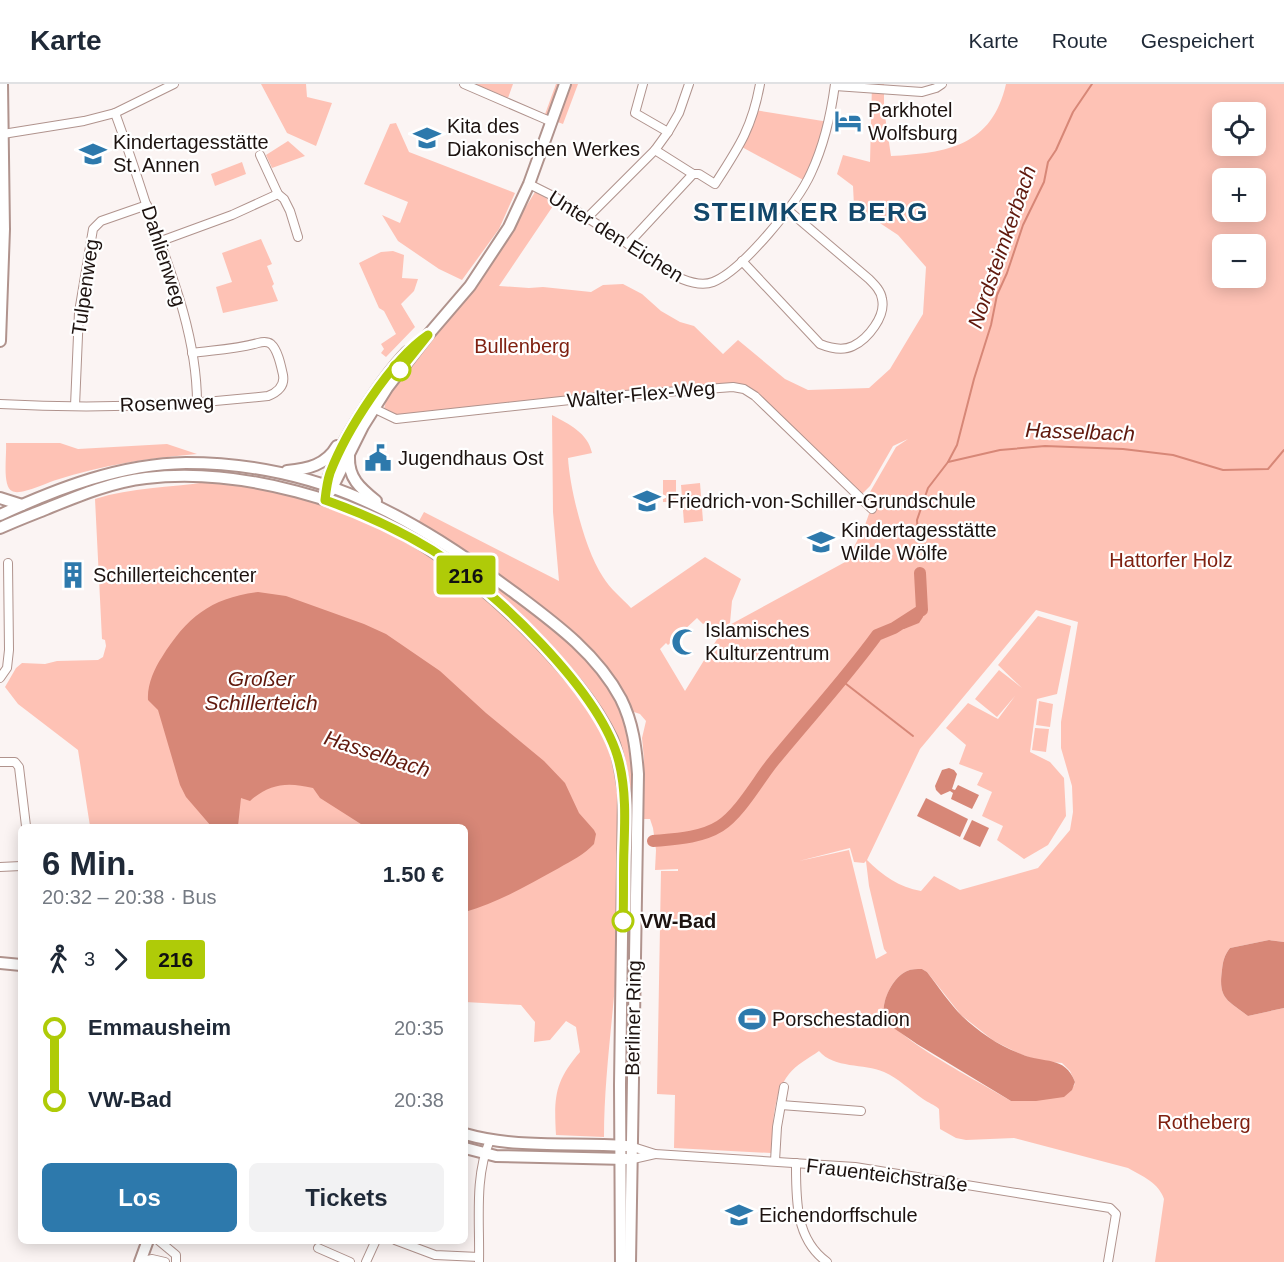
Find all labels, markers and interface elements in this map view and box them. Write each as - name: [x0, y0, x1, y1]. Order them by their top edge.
- text: Karte: [30, 25, 102, 56]
- text: Karte: [969, 29, 1019, 52]
- text: Route: [1052, 29, 1108, 52]
- text: Gespeichert: [1141, 29, 1254, 52]
- place label: Parkhotel Wolfsburg: [868, 99, 958, 144]
- map controls: [1212, 102, 1266, 288]
- button: locate: [1212, 102, 1266, 156]
- hotel icon: Parkhotel Wolfsburg: [833, 106, 863, 136]
- place label: Kita des Diakonischen Werkes: [447, 115, 640, 160]
- school or university icon: Kita des Diakonischen Werkes: [412, 123, 442, 153]
- place label: Kindertagesstätte St. Annen: [113, 131, 269, 176]
- school or university icon: Kindertagesstätte St. Annen: [78, 139, 108, 169]
- water label: Nordsteimkerbach: [963, 163, 1040, 331]
- button: +: [1212, 168, 1266, 222]
- street label: Unter den Eichen: [545, 186, 687, 286]
- district label: STEIMKER BERG: [693, 197, 929, 227]
- street label: Dahlienweg: [137, 203, 191, 309]
- button: −: [1212, 234, 1266, 288]
- street label: Tulpenweg: [67, 237, 103, 337]
- park label: Bullenberg: [474, 335, 570, 357]
- unlabelled marker: [389, 359, 411, 381]
- street label: Walter-Flex-Weg: [566, 377, 716, 411]
- street label: Rosenweg: [119, 390, 215, 416]
- water label: Hasselbach: [1025, 418, 1135, 445]
- public building icon: Jugendhaus Ost: [363, 443, 393, 473]
- place label: Jugendhaus Ost: [398, 447, 544, 469]
- school or university icon: Friedrich-von-Schiller-Grundschule: [632, 486, 662, 516]
- place label: Friedrich-von-Schiller-Grundschule: [667, 490, 976, 512]
- place label: Kindertagesstätte Wilde Wölfe: [841, 519, 997, 564]
- school or university icon: Kindertagesstätte Wilde Wölfe: [806, 527, 836, 557]
- park label: Hattorfer Holz: [1109, 549, 1233, 571]
- line badge: 216: [432, 556, 500, 594]
- building icon: Schillerteichcenter: [58, 560, 88, 590]
- place label: Schillerteichcenter: [93, 564, 257, 586]
- text: 216: [448, 564, 484, 587]
- place label: Islamisches Kulturzentrum: [705, 619, 830, 664]
- mosque icon: Islamisches Kulturzentrum: [670, 627, 700, 657]
- water label: Großer Schillerteich: [204, 667, 318, 714]
- water label: Hasselbach: [321, 726, 433, 781]
- text: 6 Min.: [42, 845, 136, 882]
- text: 1.50 €: [383, 862, 444, 887]
- text: 20:32 – 20:38 · Bus: [42, 886, 217, 908]
- marker: VW-Bad: [612, 910, 634, 932]
- place label: VW-Bad: [640, 910, 716, 932]
- icon: walk: [42, 943, 75, 976]
- icon: forward: [104, 943, 137, 976]
- text: 3: [84, 948, 95, 970]
- text: 216: [158, 948, 193, 971]
- street label: Berliner Ring: [621, 960, 645, 1076]
- sports icon: Porschestadion: [737, 1004, 767, 1034]
- place label: Porschestadion: [772, 1008, 910, 1030]
- text: Emmausheim: [88, 1015, 231, 1040]
- text: 20:35: [394, 1017, 444, 1039]
- text: VW-Bad: [88, 1087, 172, 1112]
- text: 20:38: [394, 1089, 444, 1111]
- park label: Rotheberg: [1157, 1111, 1251, 1133]
- street label: Frauenteichstraße: [805, 1154, 969, 1196]
- button: Los: [42, 1163, 237, 1232]
- button: Tickets: [249, 1163, 444, 1232]
- school or university icon: Eichendorffschule: [724, 1200, 754, 1230]
- place label: Eichendorffschule: [759, 1204, 918, 1226]

